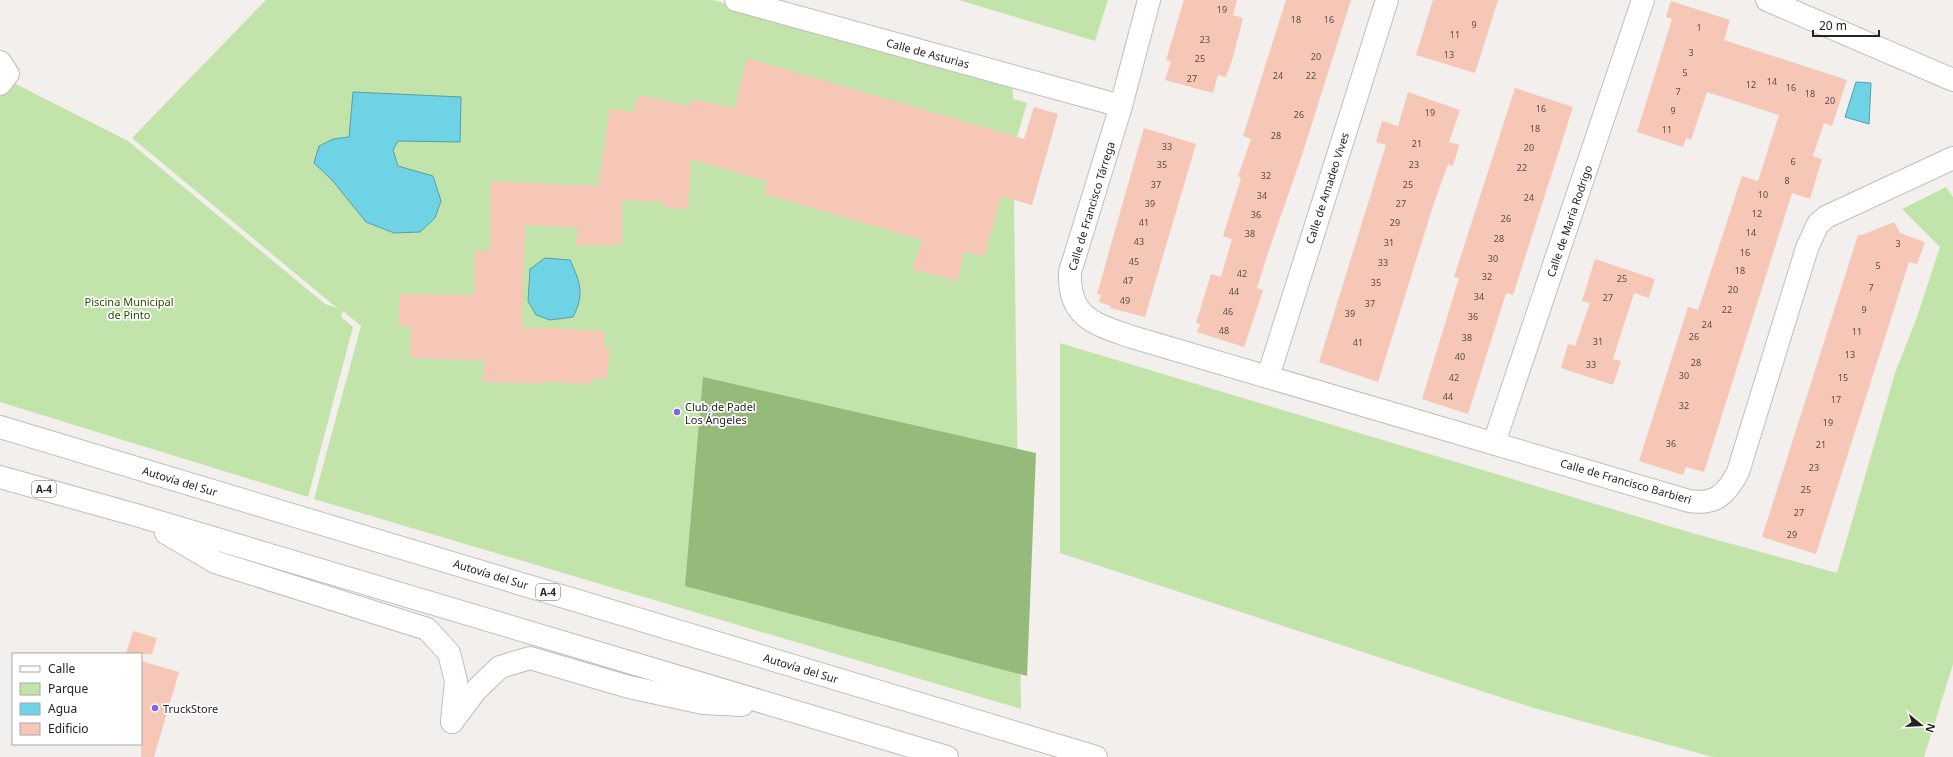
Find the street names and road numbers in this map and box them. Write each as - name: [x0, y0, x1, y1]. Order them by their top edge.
- street label: Calle de Asturias: [885, 35, 971, 71]
- street label: Calle de Amadeo Vives: [1302, 130, 1352, 246]
- street label: Calle de Francisco Tárrega: [1064, 140, 1118, 272]
- street label: Calle de María Rodrigo: [1543, 163, 1595, 279]
- street label: Calle de Francisco Barbieri: [1559, 455, 1693, 507]
- street label: Autovía del Sur: [141, 462, 220, 500]
- road number: A-4: [32, 481, 56, 497]
- street label: Autovía del Sur: [452, 555, 531, 593]
- road number: A-4: [536, 584, 560, 600]
- street label: Autovía del Sur: [762, 649, 841, 687]

